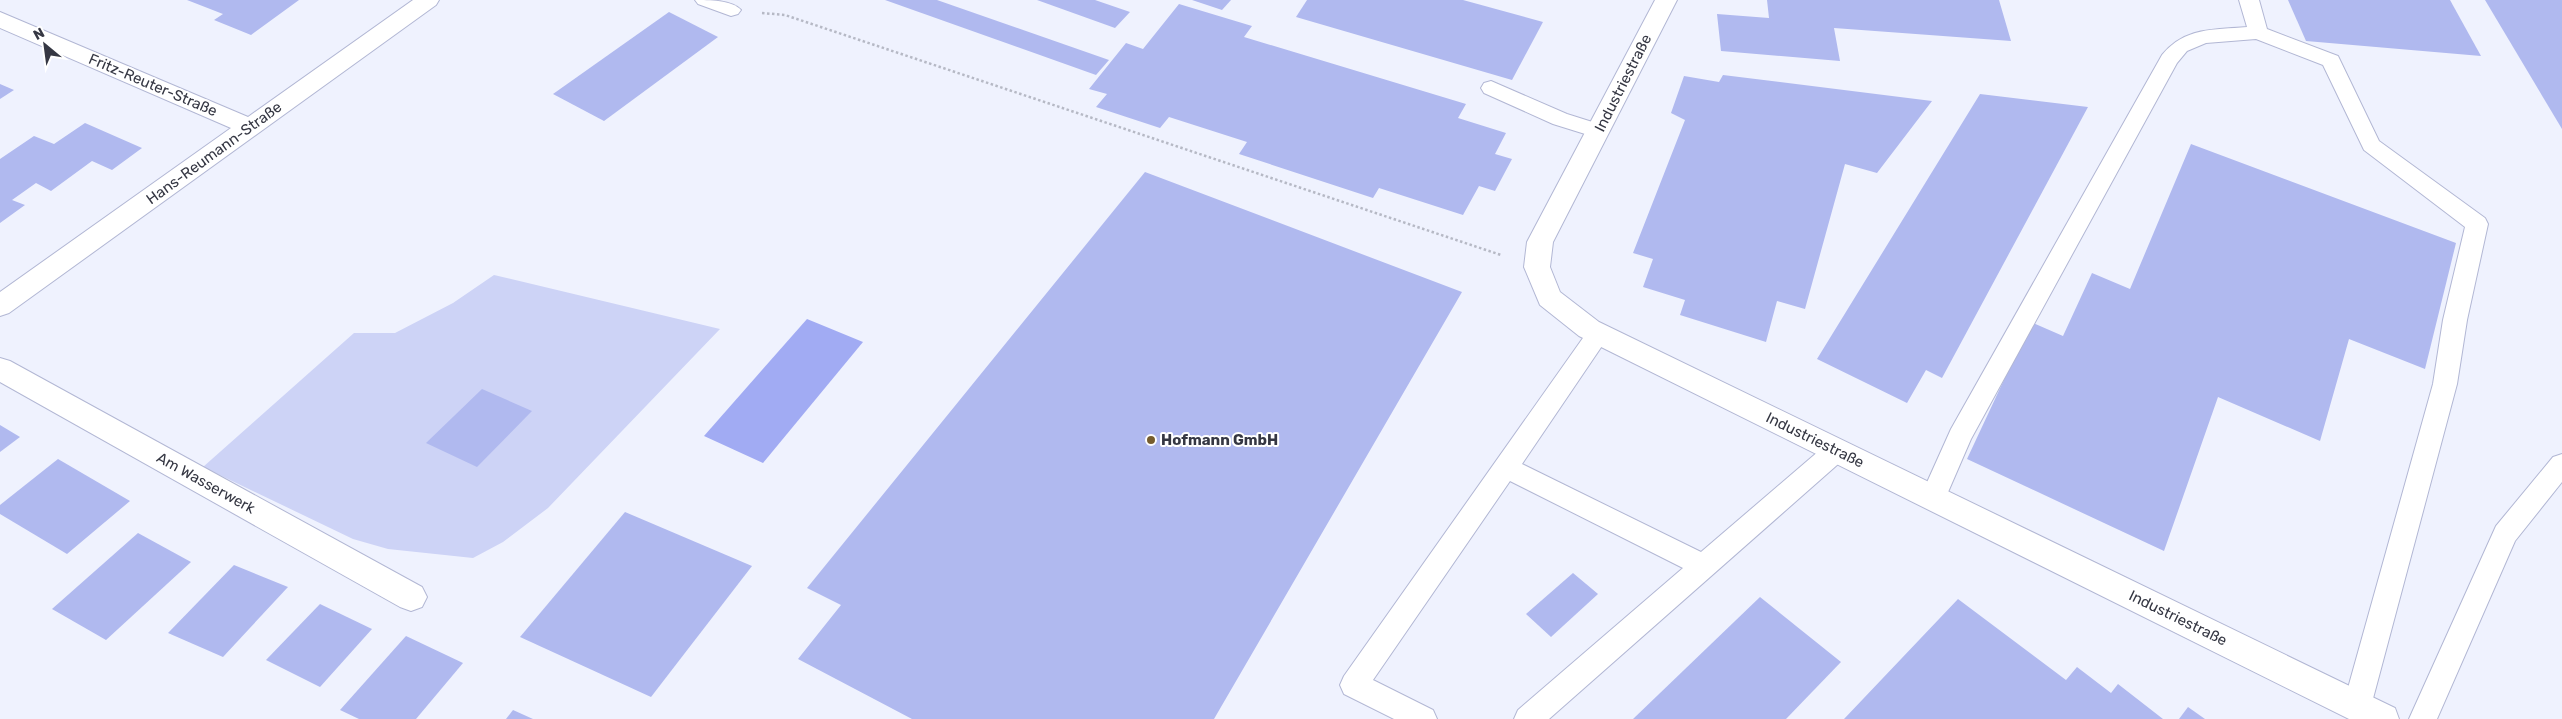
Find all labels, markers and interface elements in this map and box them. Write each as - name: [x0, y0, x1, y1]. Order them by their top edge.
- north arrow: [20, 20, 70, 70]
- text: N: [30, 24, 47, 44]
- street label: Industriestraße: [1591, 31, 1655, 135]
- street label: Fritz-Reuter-Straße: [86, 50, 220, 120]
- street label: Hans-Reumann-Straße: [143, 98, 285, 208]
- street label: Industriestraße: [1763, 408, 1867, 472]
- place label: Hofmann GmbH: [1161, 431, 1278, 449]
- marker: Hofmann GmbH: [1145, 434, 1157, 446]
- street label: Am Wasserwerk: [154, 448, 259, 518]
- street label: Industriestraße: [2126, 586, 2230, 650]

